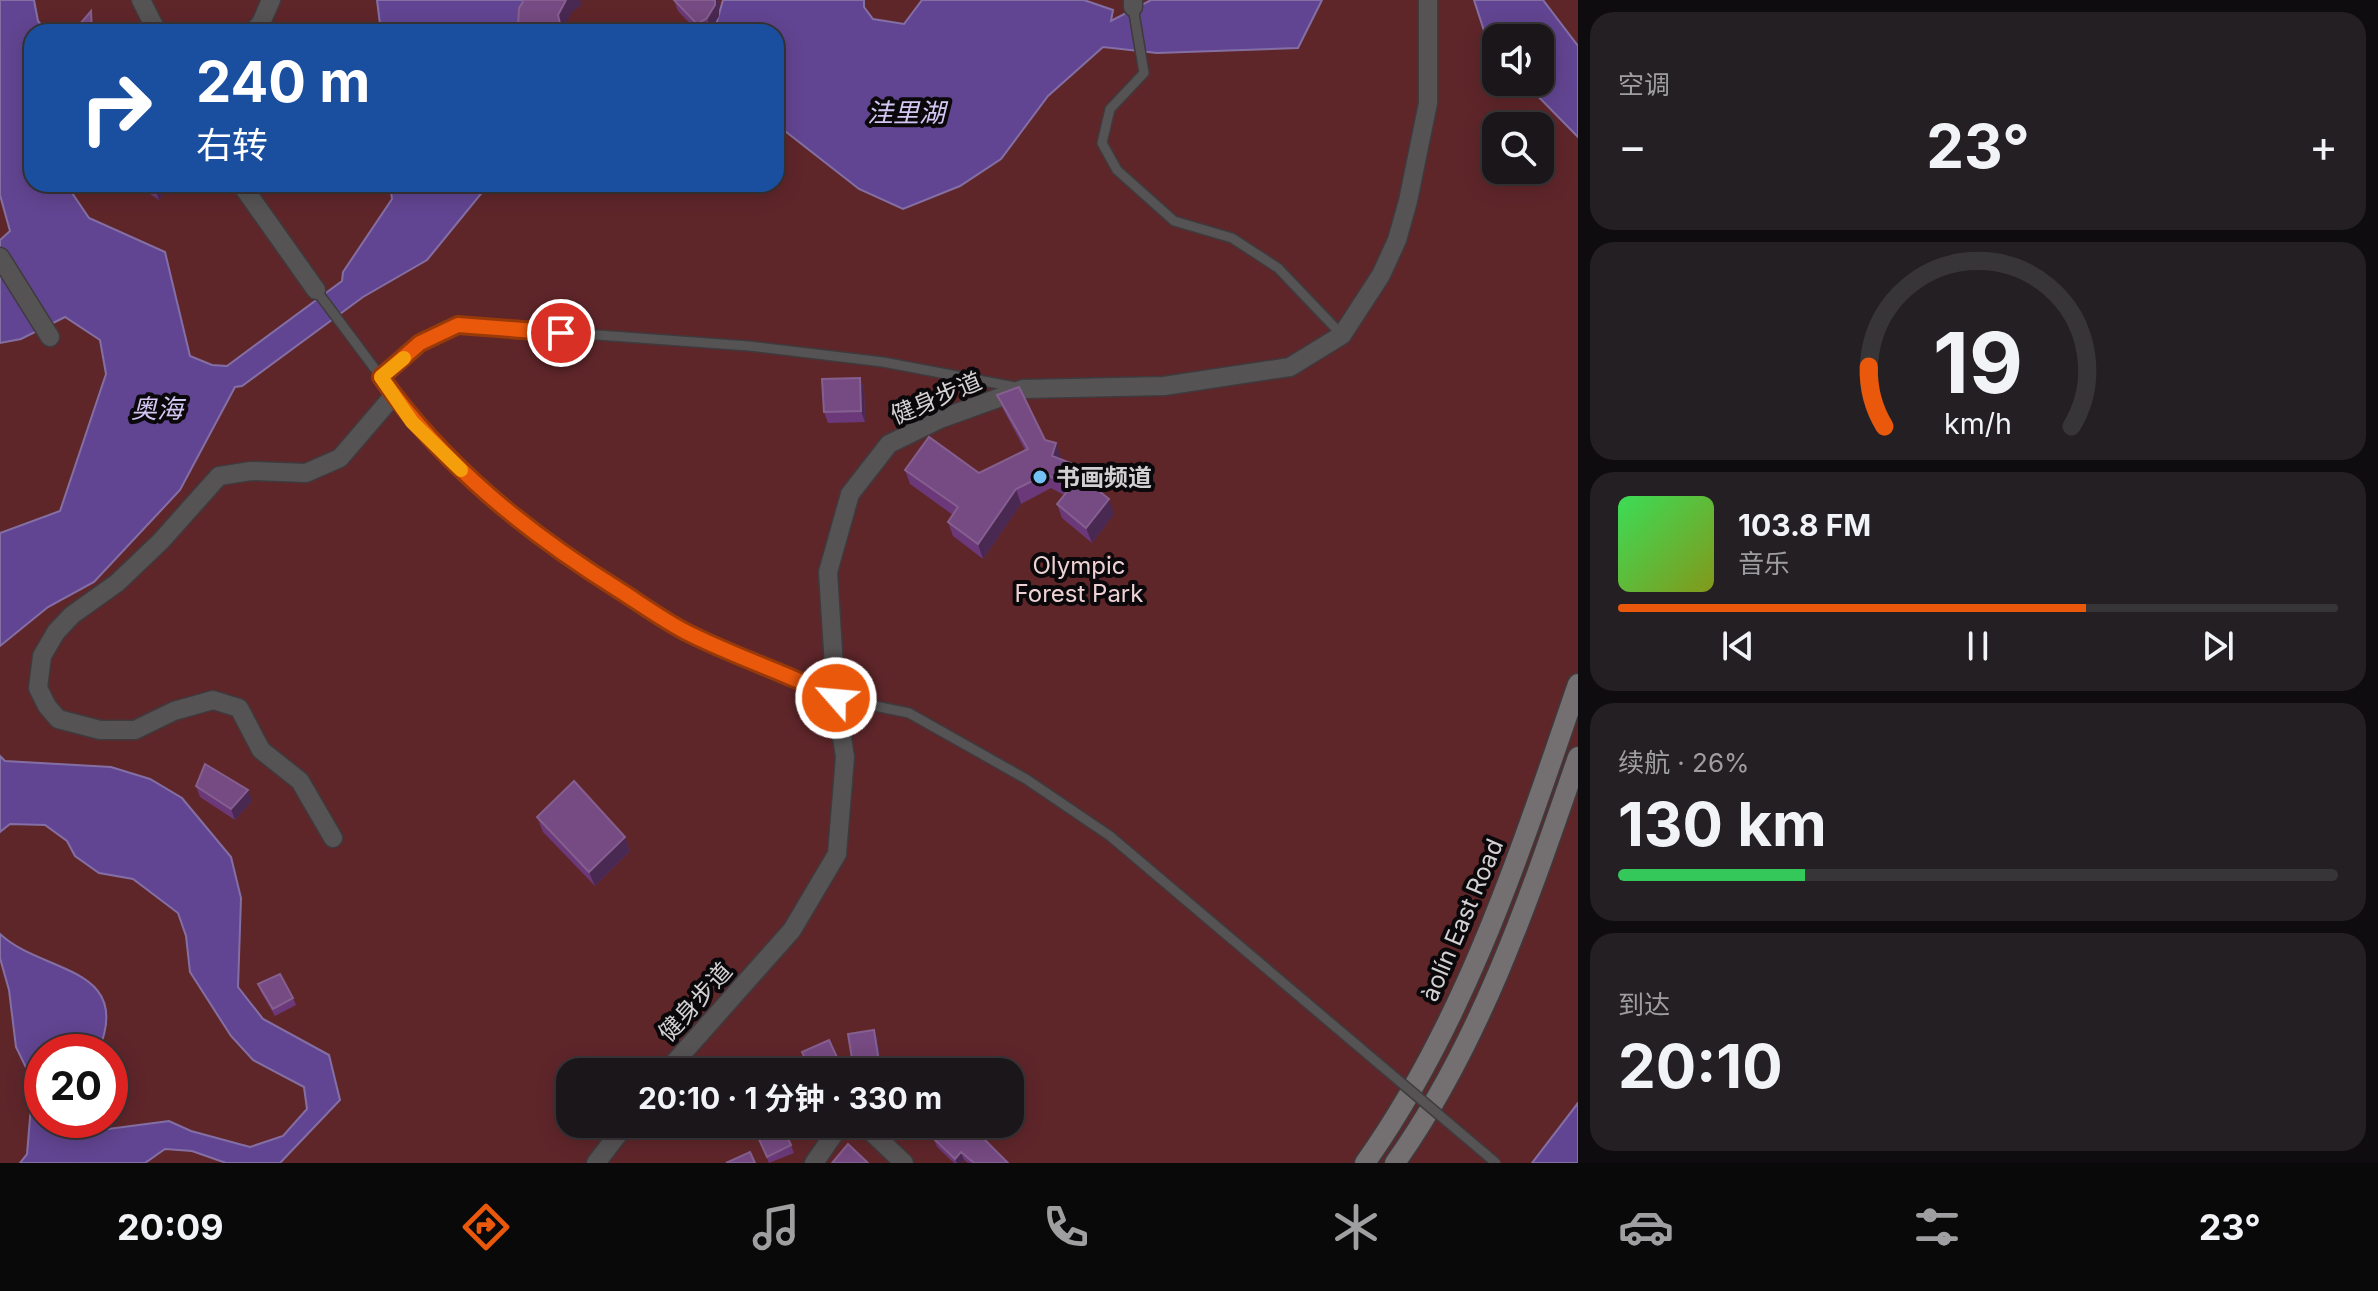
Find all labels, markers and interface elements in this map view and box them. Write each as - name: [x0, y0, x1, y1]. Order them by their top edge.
- map controls: [1482, 24, 1554, 184]
- button: sound: [1482, 24, 1554, 96]
- text: 240 m: [196, 48, 370, 116]
- icon: right: [64, 56, 168, 160]
- text: 空调: [1618, 69, 1670, 100]
- water label: 洼里湖: [867, 97, 949, 128]
- text: 23°: [1926, 110, 2030, 182]
- button: search: [1482, 112, 1554, 184]
- text: −: [1618, 119, 1647, 173]
- text: +: [2309, 119, 2338, 173]
- text: 右转: [196, 123, 268, 167]
- pin: [527, 299, 595, 367]
- icon: arrive: [539, 311, 583, 355]
- text: 19: [1933, 312, 2023, 413]
- street label: 健身步道: [886, 366, 986, 430]
- water label: 奥海: [131, 393, 187, 424]
- text: km/h: [1944, 406, 2012, 441]
- place label: 书画频道: [1056, 463, 1152, 492]
- marker: 书画频道: [1031, 468, 1049, 486]
- text: 103.8 FM: [1738, 507, 1871, 543]
- text: 音乐: [1738, 548, 1790, 579]
- park label: Olympic Forest Park: [1015, 551, 1143, 608]
- icon: previous: [1716, 624, 1760, 668]
- icon: pause: [1956, 624, 2000, 668]
- icon: next: [2196, 624, 2240, 668]
- position arrow: [794, 656, 878, 740]
- text: 续航 · 26%: [1618, 747, 1750, 778]
- text: 130 km: [1618, 788, 1827, 860]
- street label: àolín East Road: [1415, 834, 1509, 1006]
- street label: 健身步道: [652, 957, 738, 1047]
- text: 到达: [1618, 989, 1670, 1020]
- text: 20:10: [1618, 1030, 1783, 1102]
- speed limit sign: 20: [24, 1034, 128, 1138]
- text: 20:10 · 1 分钟 · 330 m: [638, 1080, 942, 1116]
- icon: directions: [458, 1199, 514, 1255]
- icon: music: [748, 1199, 804, 1255]
- icon: phone: [1038, 1199, 1094, 1255]
- icon: climate: [1328, 1199, 1384, 1255]
- icon: car: [1618, 1199, 1674, 1255]
- icon: filters: [1909, 1199, 1965, 1255]
- text: 20:09: [117, 1205, 224, 1249]
- text: 23°: [2199, 1205, 2261, 1249]

